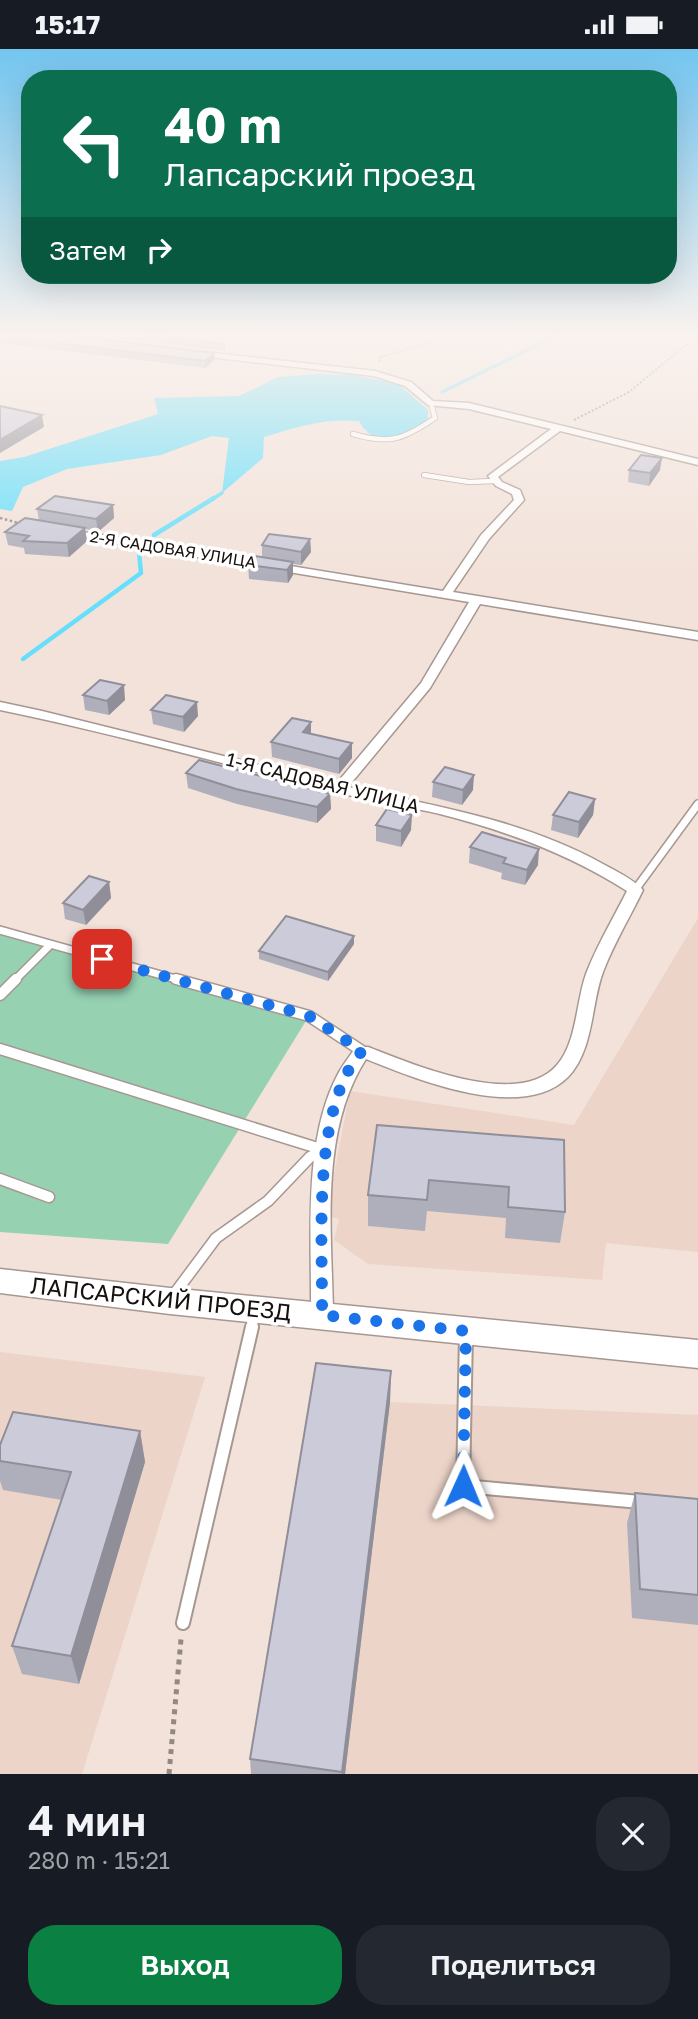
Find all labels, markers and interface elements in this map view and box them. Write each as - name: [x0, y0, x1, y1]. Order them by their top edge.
- text: 15:17: [35, 9, 100, 40]
- text: 40 m: [164, 95, 282, 154]
- icon: left: [49, 98, 140, 189]
- text: Лапсарский проезд: [164, 155, 475, 193]
- icon: right: [140, 231, 178, 269]
- text: Затем: [49, 235, 126, 266]
- street label: 2-Я САДОВАЯ УЛИЦА: [88, 526, 258, 572]
- street label: 1-Я САДОВАЯ УЛИЦА: [224, 747, 422, 817]
- pin: [72, 929, 132, 989]
- icon: arrive: [83, 940, 121, 978]
- street label: ЛАПСАРСКИЙ ПРОЕЗД: [29, 1270, 293, 1326]
- position arrow: [426, 1449, 500, 1523]
- text: 4 мин: [28, 1795, 146, 1845]
- button: close: [596, 1797, 670, 1871]
- text: 280 m · 15:21: [28, 1846, 170, 1874]
- button: Выход: [28, 1925, 342, 2005]
- button: Поделиться: [356, 1925, 670, 2005]

